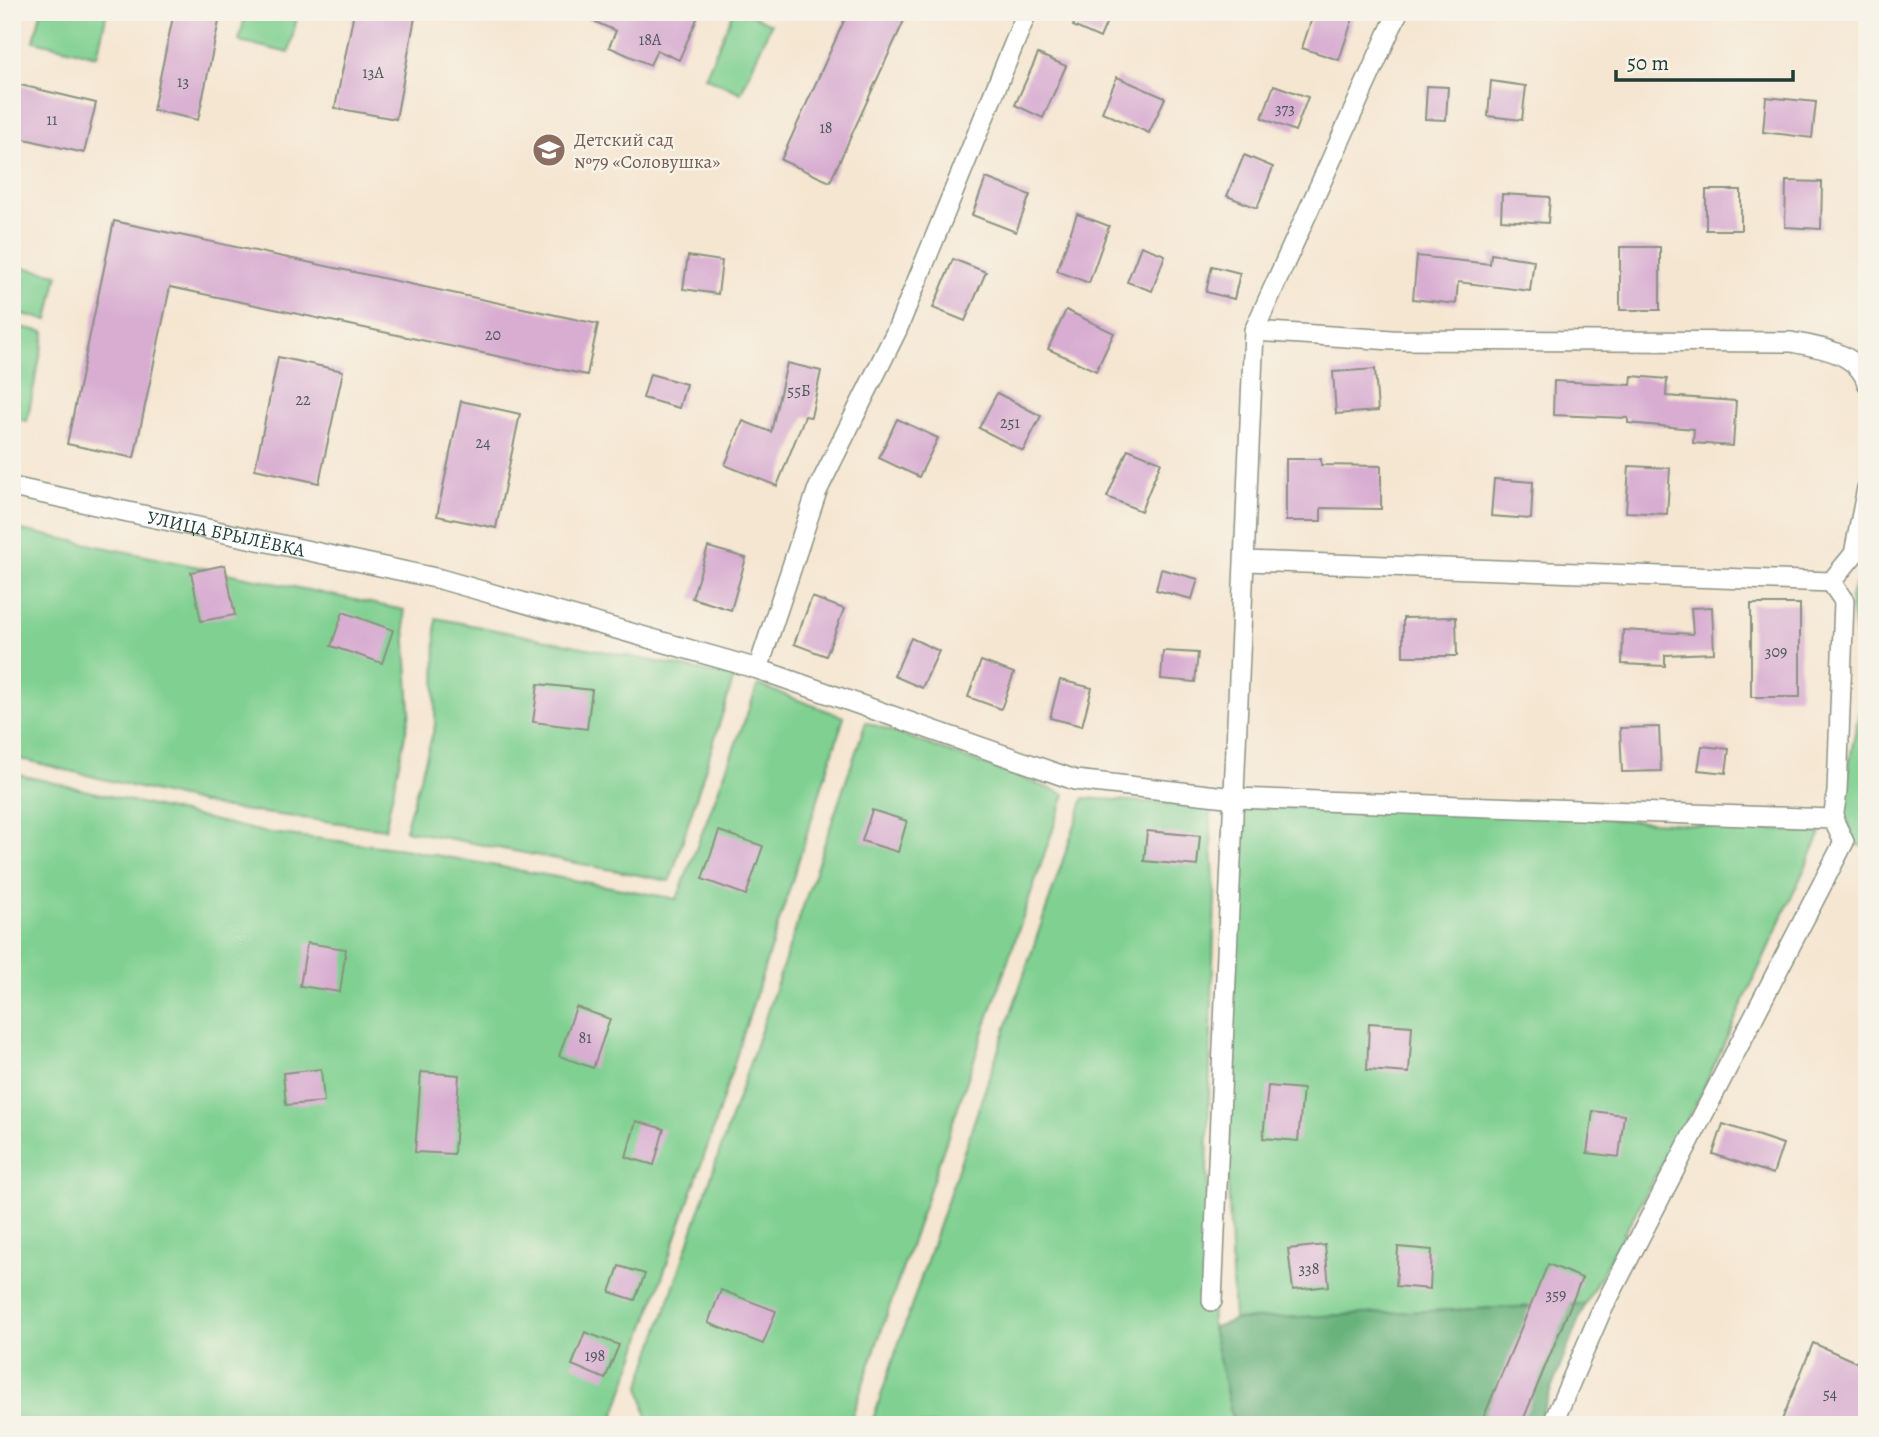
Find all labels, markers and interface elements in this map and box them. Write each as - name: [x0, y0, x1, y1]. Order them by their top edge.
- house number: 18А: [639, 29, 662, 51]
- scale bar: [1616, 38, 1793, 82]
- text: 50 m: [1627, 49, 1669, 77]
- house number: 13А: [362, 62, 384, 84]
- house number: 13: [177, 71, 189, 93]
- house number: 373: [1275, 98, 1295, 120]
- house number: 11: [47, 109, 58, 131]
- house number: 18: [819, 117, 833, 139]
- place label: Детский сад №79 «Соловушка»: [574, 127, 720, 175]
- school or university icon: Детский сад №79 «Соловушка»: [530, 131, 568, 169]
- house number: 20: [485, 324, 501, 346]
- house number: 55Б: [787, 380, 811, 402]
- house number: 22: [295, 389, 311, 411]
- house number: 251: [1000, 412, 1021, 434]
- house number: 24: [476, 432, 490, 454]
- street label: УЛИЦА БРЫЛЁВКА: [144, 504, 308, 564]
- house number: 309: [1765, 641, 1787, 663]
- house number: 81: [578, 1027, 592, 1049]
- house number: 338: [1298, 1258, 1320, 1280]
- house number: 359: [1546, 1284, 1566, 1306]
- house number: 198: [585, 1345, 605, 1367]
- house number: 54: [1823, 1383, 1837, 1405]

